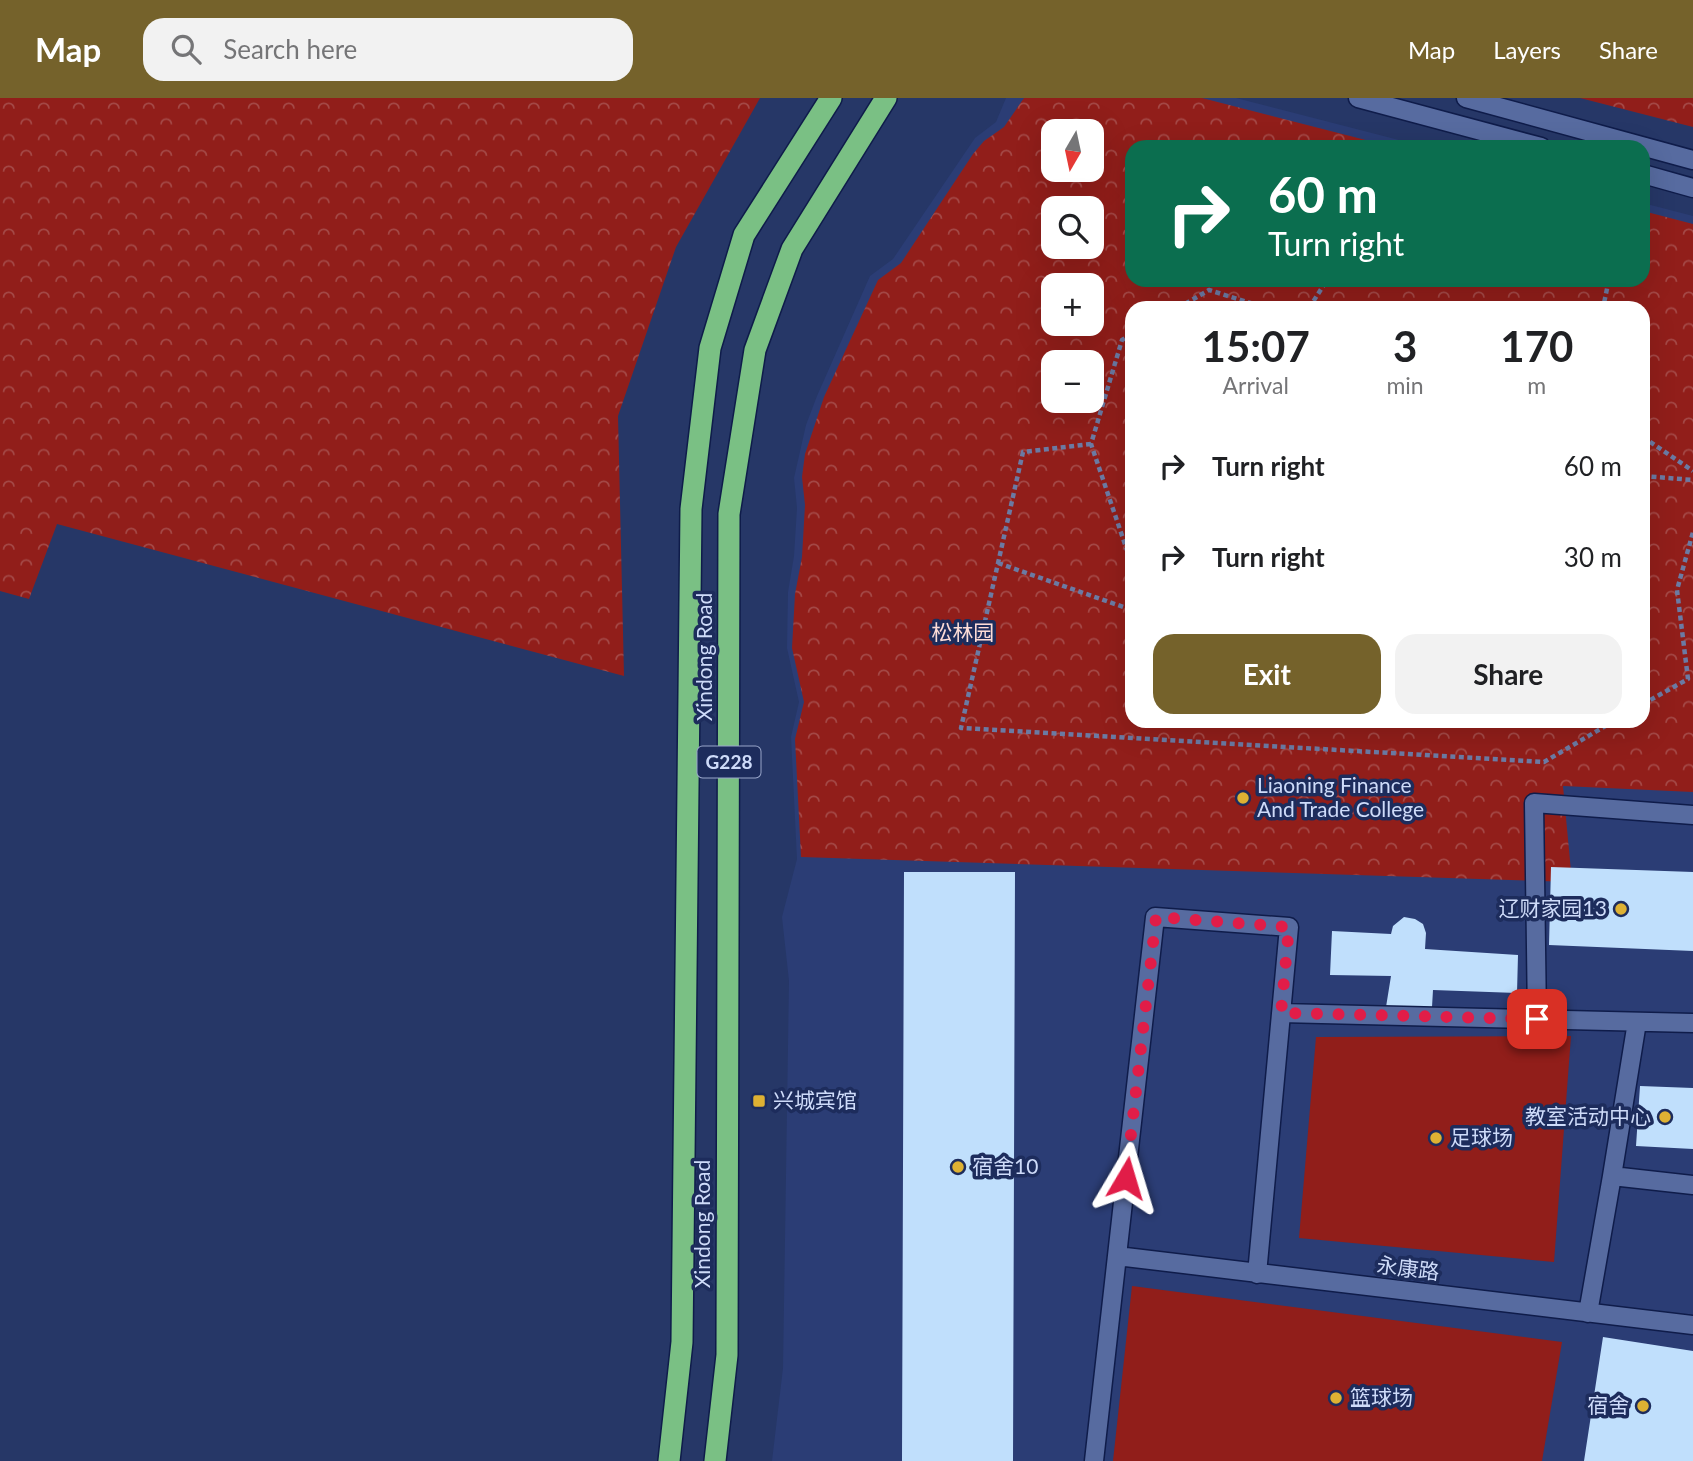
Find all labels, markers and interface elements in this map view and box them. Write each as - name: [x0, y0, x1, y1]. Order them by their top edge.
- search box: [143, 18, 633, 81]
- text: Map: [35, 29, 101, 69]
- icon: search: [167, 30, 205, 68]
- text: Search here: [223, 33, 357, 65]
- text: Map: [1408, 35, 1455, 64]
- text: Layers: [1493, 35, 1561, 64]
- text: Share: [1599, 35, 1658, 64]
- north arrow: [1041, 119, 1104, 182]
- map controls: [1041, 119, 1104, 413]
- text: 60 m: [1268, 165, 1378, 223]
- icon: right: [1153, 168, 1244, 259]
- button: search: [1041, 196, 1104, 259]
- text: Turn right: [1268, 224, 1404, 263]
- button: +: [1041, 273, 1104, 336]
- text: 15:07: [1202, 321, 1310, 371]
- text: 3: [1393, 321, 1417, 371]
- text: 170: [1500, 321, 1573, 371]
- button: −: [1041, 350, 1104, 413]
- text: Arrival: [1223, 371, 1289, 399]
- text: min: [1386, 371, 1424, 399]
- text: m: [1527, 371, 1546, 399]
- icon: right: [1153, 447, 1191, 485]
- text: Turn right: [1212, 450, 1325, 482]
- text: 60 m: [1564, 450, 1622, 482]
- icon: right: [1153, 538, 1191, 576]
- text: Turn right: [1212, 541, 1325, 573]
- text: 30 m: [1564, 541, 1622, 573]
- street label: Xindong Road: [691, 593, 716, 721]
- park label: 松林园: [932, 619, 995, 644]
- button: Exit: [1153, 634, 1381, 714]
- button: Share: [1395, 634, 1622, 714]
- road number: G228: [698, 747, 760, 778]
- place label: Liaoning Finance And Trade College: [1257, 772, 1424, 821]
- marker: Liaoning Finance And Trade College: [1235, 790, 1251, 806]
- place label: 辽财家园13: [1499, 895, 1607, 920]
- marker: 辽财家园13: [1613, 901, 1629, 917]
- pin: [1507, 989, 1567, 1049]
- icon: arrive: [1518, 1000, 1556, 1038]
- place label: 兴城宾馆: [773, 1087, 857, 1112]
- marker: 兴城宾馆: [751, 1093, 767, 1109]
- place label: 教室活动中心: [1525, 1103, 1651, 1128]
- marker: 教室活动中心: [1657, 1109, 1673, 1125]
- place label: 足球场: [1450, 1124, 1513, 1149]
- marker: 足球场: [1428, 1130, 1444, 1146]
- position arrow: [1089, 1141, 1163, 1215]
- place label: 宿舍10: [972, 1153, 1038, 1178]
- marker: 宿舍10: [950, 1159, 966, 1175]
- street label: Xindong Road: [689, 1160, 714, 1288]
- street label: 永康路: [1375, 1251, 1441, 1284]
- place label: 篮球场: [1350, 1384, 1413, 1409]
- marker: 篮球场: [1328, 1390, 1344, 1406]
- place label: 宿舍: [1587, 1392, 1629, 1417]
- marker: 宿舍: [1635, 1398, 1651, 1414]

